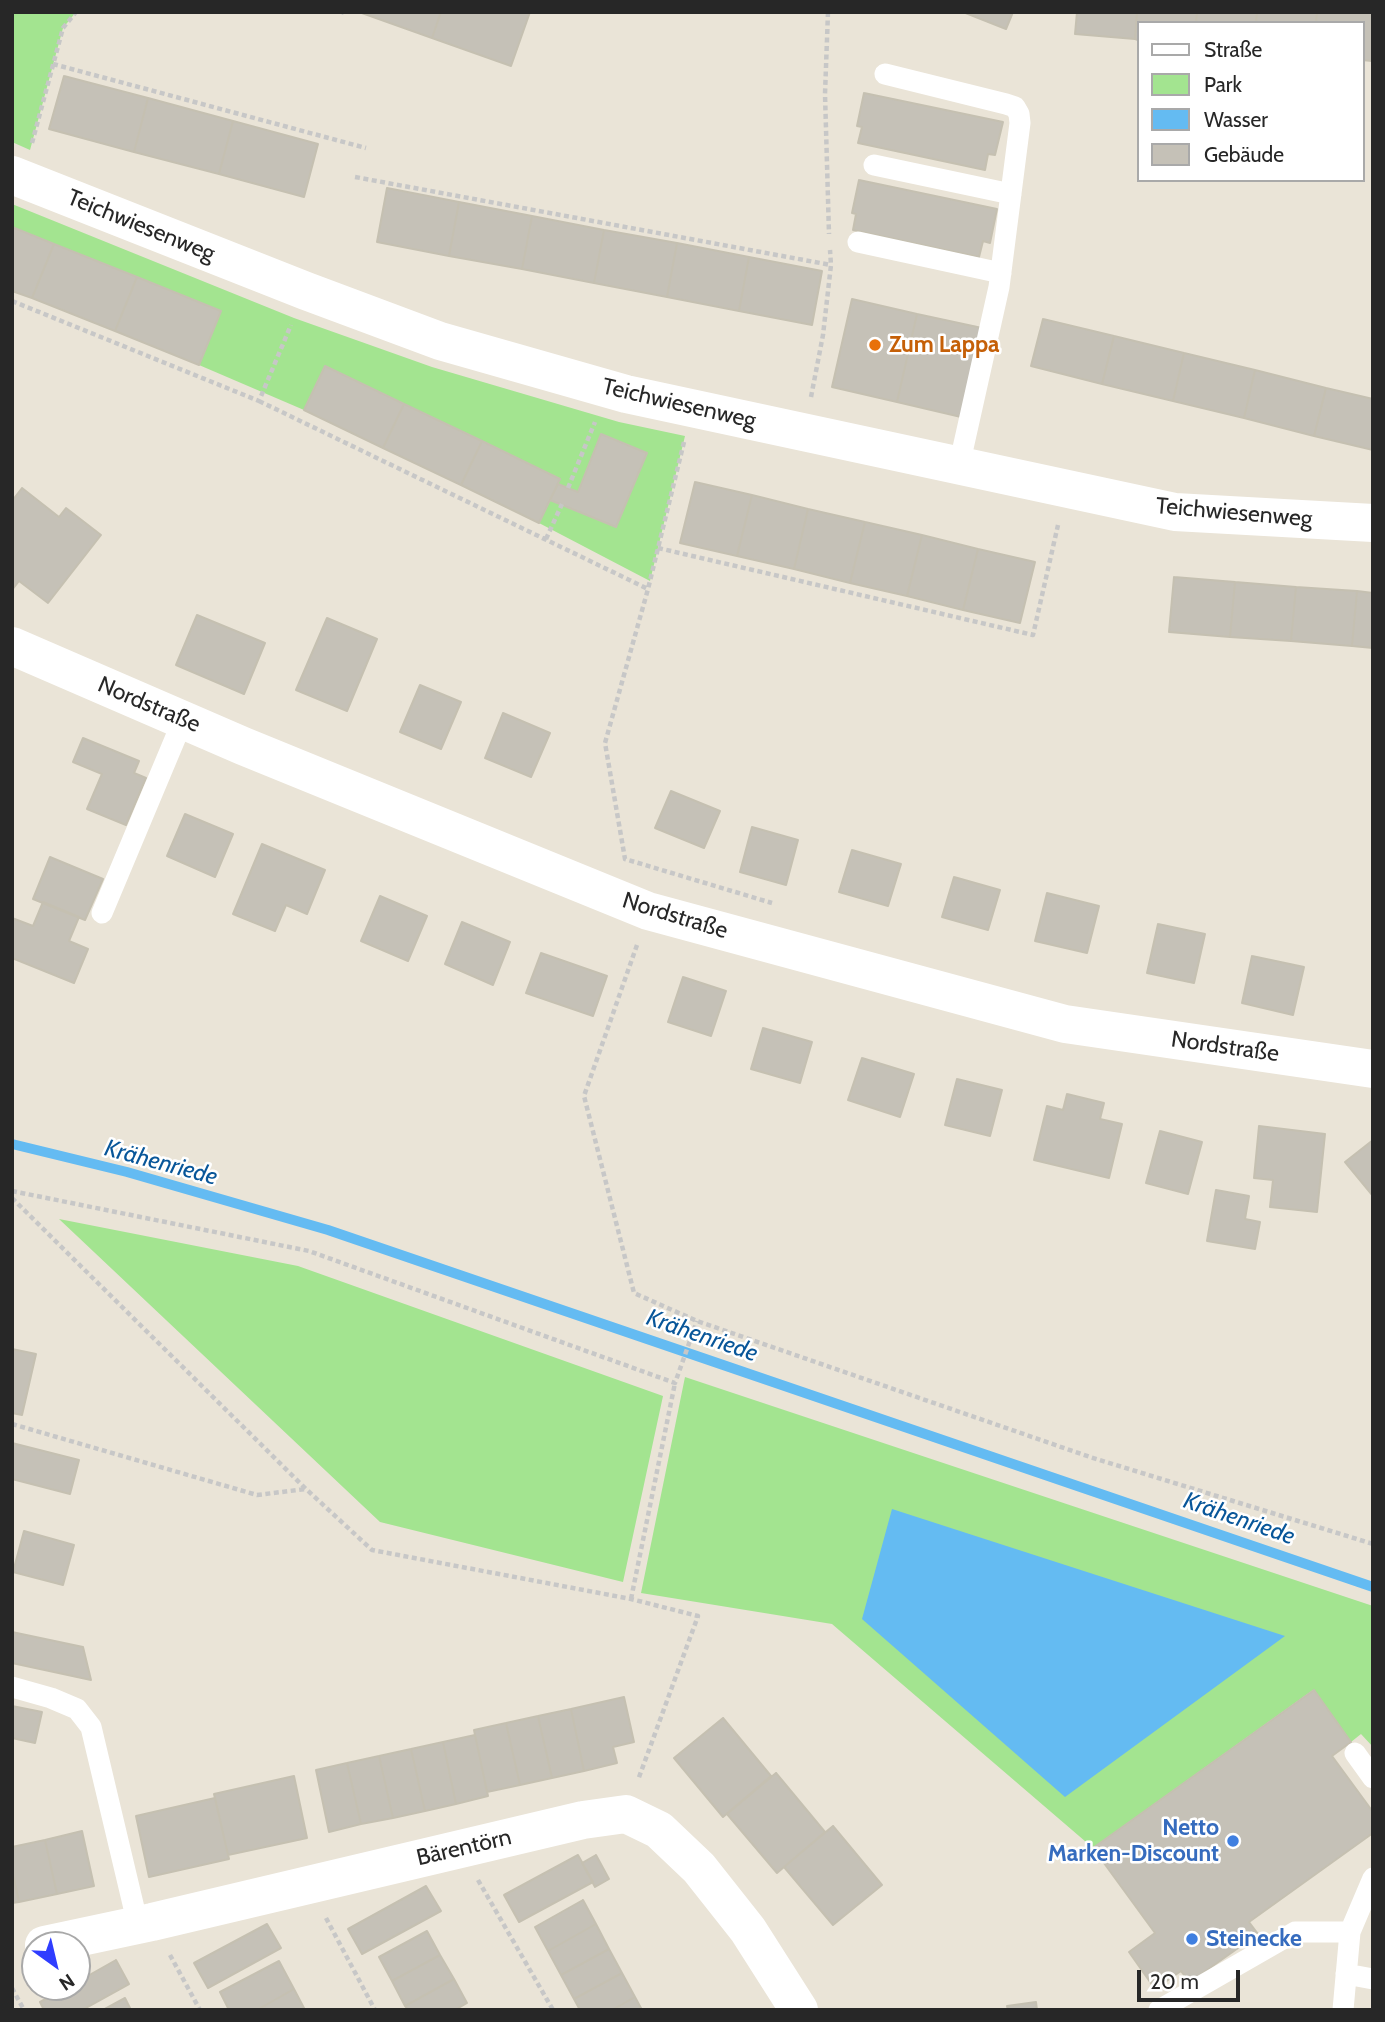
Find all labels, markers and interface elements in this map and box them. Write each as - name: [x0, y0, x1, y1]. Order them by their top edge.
- legend: [1136, 21, 1364, 182]
- text: Straße: [1204, 37, 1262, 62]
- text: Park: [1204, 72, 1242, 97]
- text: Wasser: [1204, 107, 1268, 132]
- text: Gebäude: [1204, 142, 1284, 167]
- street label: Teichwiesenweg: [63, 184, 219, 268]
- place label: Zum Lappa: [889, 331, 1000, 359]
- marker: Zum Lappa: [867, 337, 883, 353]
- street label: Teichwiesenweg: [599, 373, 759, 435]
- street label: Teichwiesenweg: [1155, 492, 1313, 534]
- street label: Nordstraße: [94, 671, 204, 739]
- street label: Nordstraße: [619, 887, 731, 945]
- street label: Nordstraße: [1169, 1026, 1281, 1068]
- water label: Krähenriede: [101, 1134, 221, 1192]
- water label: Krähenriede: [643, 1304, 761, 1368]
- water label: Krähenriede: [1180, 1487, 1298, 1551]
- place label: Netto Marken-Discount: [1048, 1814, 1219, 1868]
- street label: Bärentörn: [414, 1824, 514, 1872]
- marker: Netto Marken-Discount: [1225, 1833, 1241, 1849]
- place label: Steinecke: [1206, 1925, 1302, 1953]
- north arrow: [21, 1931, 91, 2001]
- marker: Steinecke: [1184, 1931, 1200, 1947]
- scale bar: [1140, 1955, 1243, 1999]
- text: N: [55, 1969, 79, 1995]
- text: 20 m: [1150, 1969, 1199, 1994]

